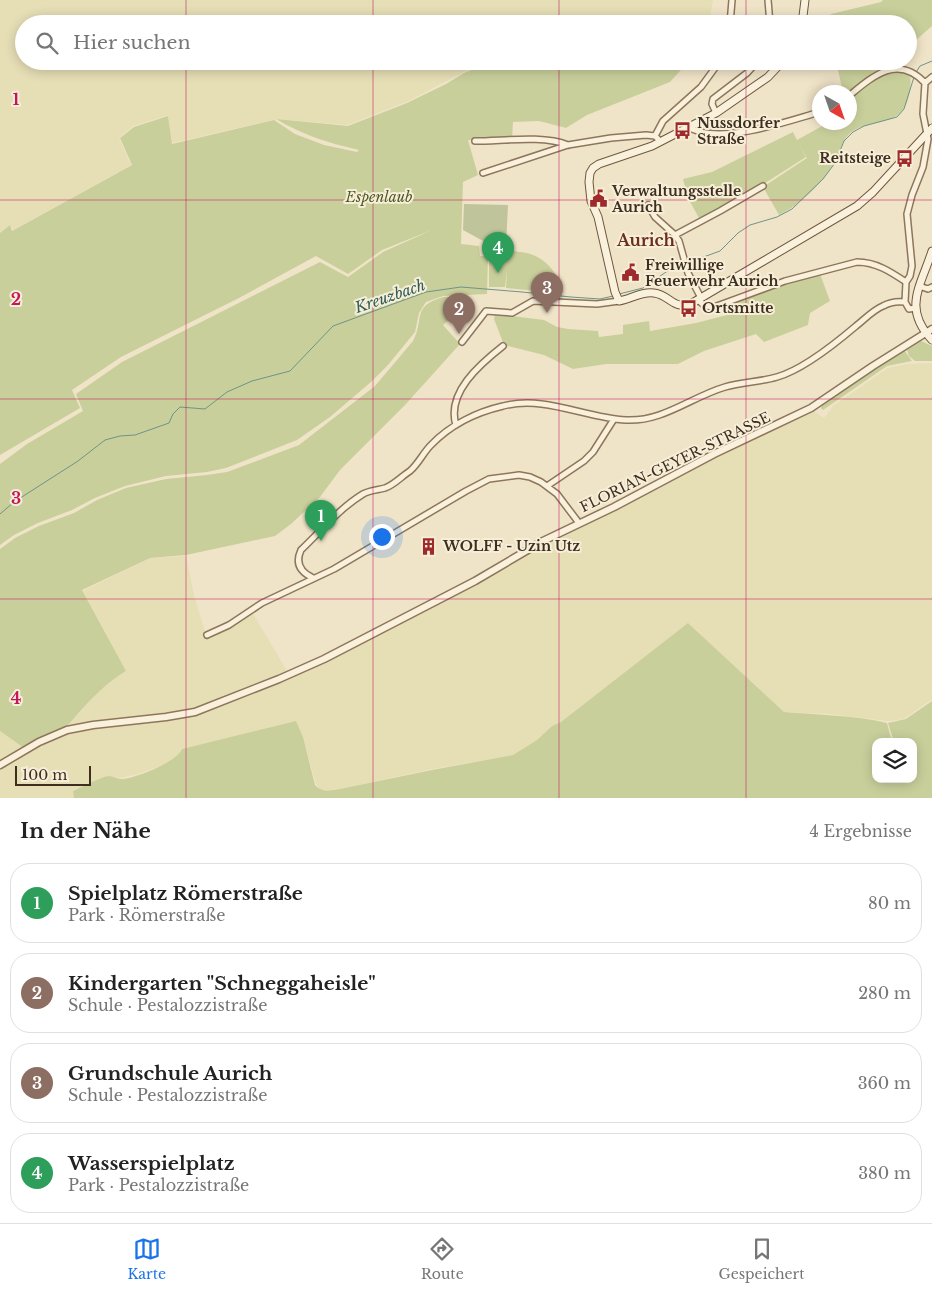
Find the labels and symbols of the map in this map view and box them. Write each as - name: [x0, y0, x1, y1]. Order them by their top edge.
- north arrow: [812, 85, 857, 130]
- text: 1: [13, 89, 20, 109]
- place label: Nussdorfer Straße: [697, 114, 780, 148]
- bus stop icon: Nussdorfer Straße: [673, 121, 693, 141]
- bus stop icon: Reitsteige: [895, 148, 915, 168]
- place label: Reitsteige: [819, 149, 891, 167]
- place label: Verwaltungsstelle Aurich: [611, 182, 741, 216]
- park label: Espenlaub: [345, 188, 412, 206]
- public building icon: Verwaltungsstelle Aurich: [588, 189, 608, 209]
- district label: Aurich: [616, 230, 676, 250]
- pin: 4: [482, 232, 514, 273]
- place label: Freiwillige Feuerwehr Aurich: [645, 256, 778, 290]
- public building icon: Freiwillige Feuerwehr Aurich: [621, 263, 641, 283]
- pin: 3: [531, 272, 563, 313]
- water label: Kreuzbach: [351, 275, 428, 317]
- text: 2: [11, 289, 21, 309]
- pin: 2: [443, 293, 475, 334]
- bus stop icon: Ortsmitte: [678, 298, 698, 318]
- place label: Ortsmitte: [702, 299, 773, 317]
- street label: FLORIAN-GEYER-STRASSE: [577, 408, 773, 516]
- text: 3: [11, 488, 21, 508]
- pin: 1: [305, 500, 337, 541]
- your location: [369, 524, 395, 550]
- building icon: WOLFF - Uzin Utz: [419, 536, 439, 556]
- place label: WOLFF - Uzin Utz: [442, 537, 580, 555]
- text: 4: [11, 688, 21, 708]
- scale bar: [15, 763, 91, 786]

